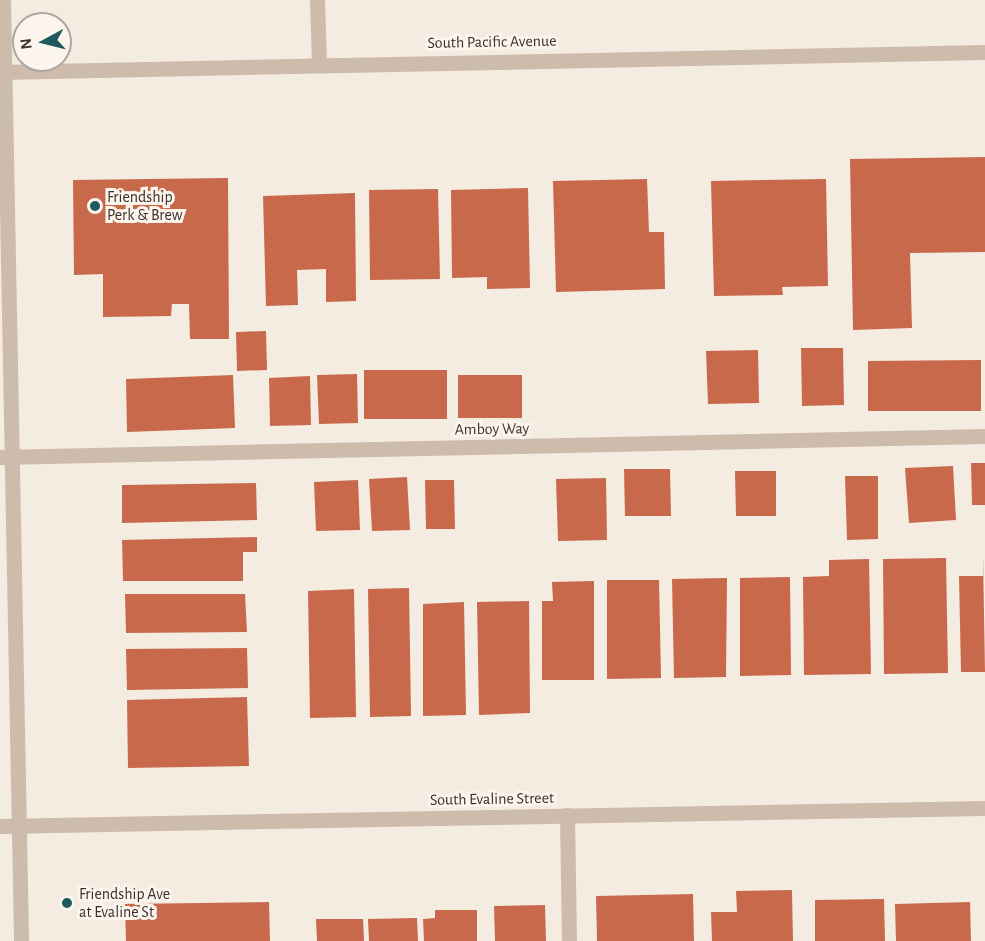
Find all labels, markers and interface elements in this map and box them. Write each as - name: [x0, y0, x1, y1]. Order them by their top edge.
- north arrow: [12, 12, 72, 72]
- street label: South Pacific Avenue: [427, 31, 557, 53]
- text: N: [18, 37, 35, 50]
- place label: Friendship Perk & Brew: [107, 187, 183, 225]
- marker: Friendship Perk & Brew: [88, 199, 102, 213]
- street label: Amboy Way: [455, 419, 529, 439]
- street label: South Evaline Street: [430, 788, 554, 810]
- place label: Friendship Ave at Evaline St: [79, 884, 170, 922]
- marker: Friendship Ave at Evaline St: [60, 896, 74, 910]

